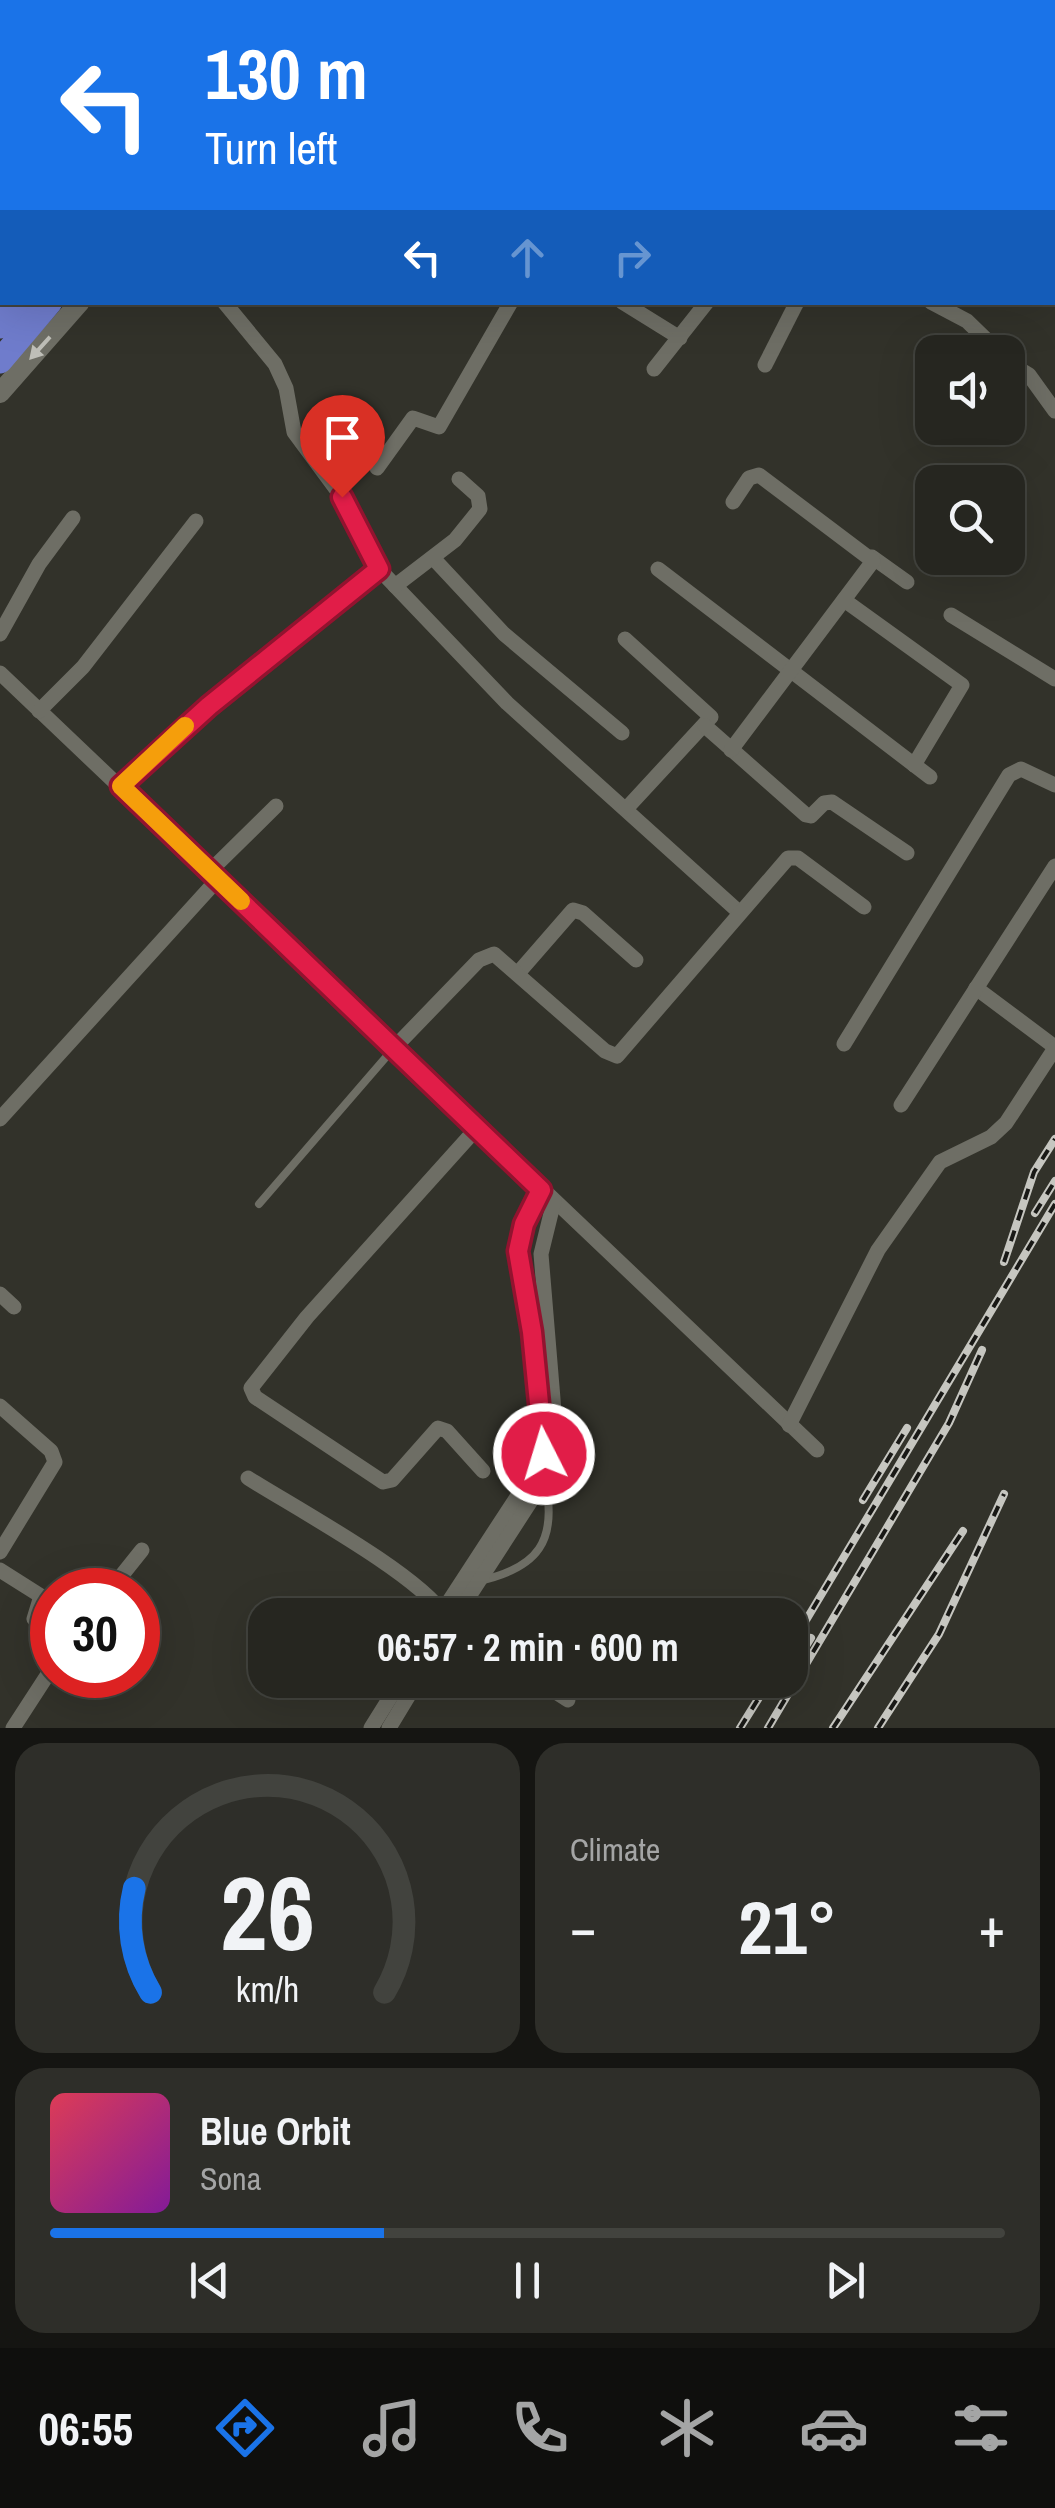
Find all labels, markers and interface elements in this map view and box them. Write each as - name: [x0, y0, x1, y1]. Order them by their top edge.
- text: 130 m: [205, 27, 368, 121]
- icon: left: [40, 40, 170, 170]
- text: Turn left: [205, 117, 337, 178]
- icon: left: [395, 230, 450, 285]
- icon: ahead: [500, 230, 555, 285]
- icon: right: [605, 230, 660, 285]
- one-way arrow: [30, 335, 52, 360]
- map controls: [915, 335, 1025, 575]
- button: sound: [915, 335, 1025, 445]
- pin: [300, 395, 385, 498]
- icon: arrive: [315, 410, 370, 465]
- button: search: [915, 465, 1025, 575]
- position arrow: [492, 1402, 596, 1506]
- speed limit sign: 30: [30, 1568, 160, 1698]
- text: 06:57 · 2 min · 600 m: [377, 1622, 679, 1673]
- text: Climate: [570, 1828, 660, 1871]
- text: 26: [220, 1842, 315, 1982]
- text: 21°: [738, 1876, 837, 1977]
- text: −: [570, 1890, 596, 1964]
- text: +: [979, 1890, 1005, 1964]
- text: km/h: [236, 1965, 299, 2013]
- text: Blue Orbit: [200, 2106, 351, 2157]
- text: Sona: [200, 2157, 261, 2200]
- icon: previous: [182, 2253, 237, 2308]
- icon: pause: [500, 2253, 555, 2308]
- icon: next: [818, 2253, 873, 2308]
- icon: directions: [210, 2393, 280, 2463]
- icon: music: [357, 2393, 427, 2463]
- icon: phone: [505, 2393, 575, 2463]
- icon: climate: [652, 2393, 722, 2463]
- icon: car: [799, 2393, 869, 2463]
- icon: filters: [946, 2393, 1016, 2463]
- text: 06:55: [39, 2398, 133, 2459]

